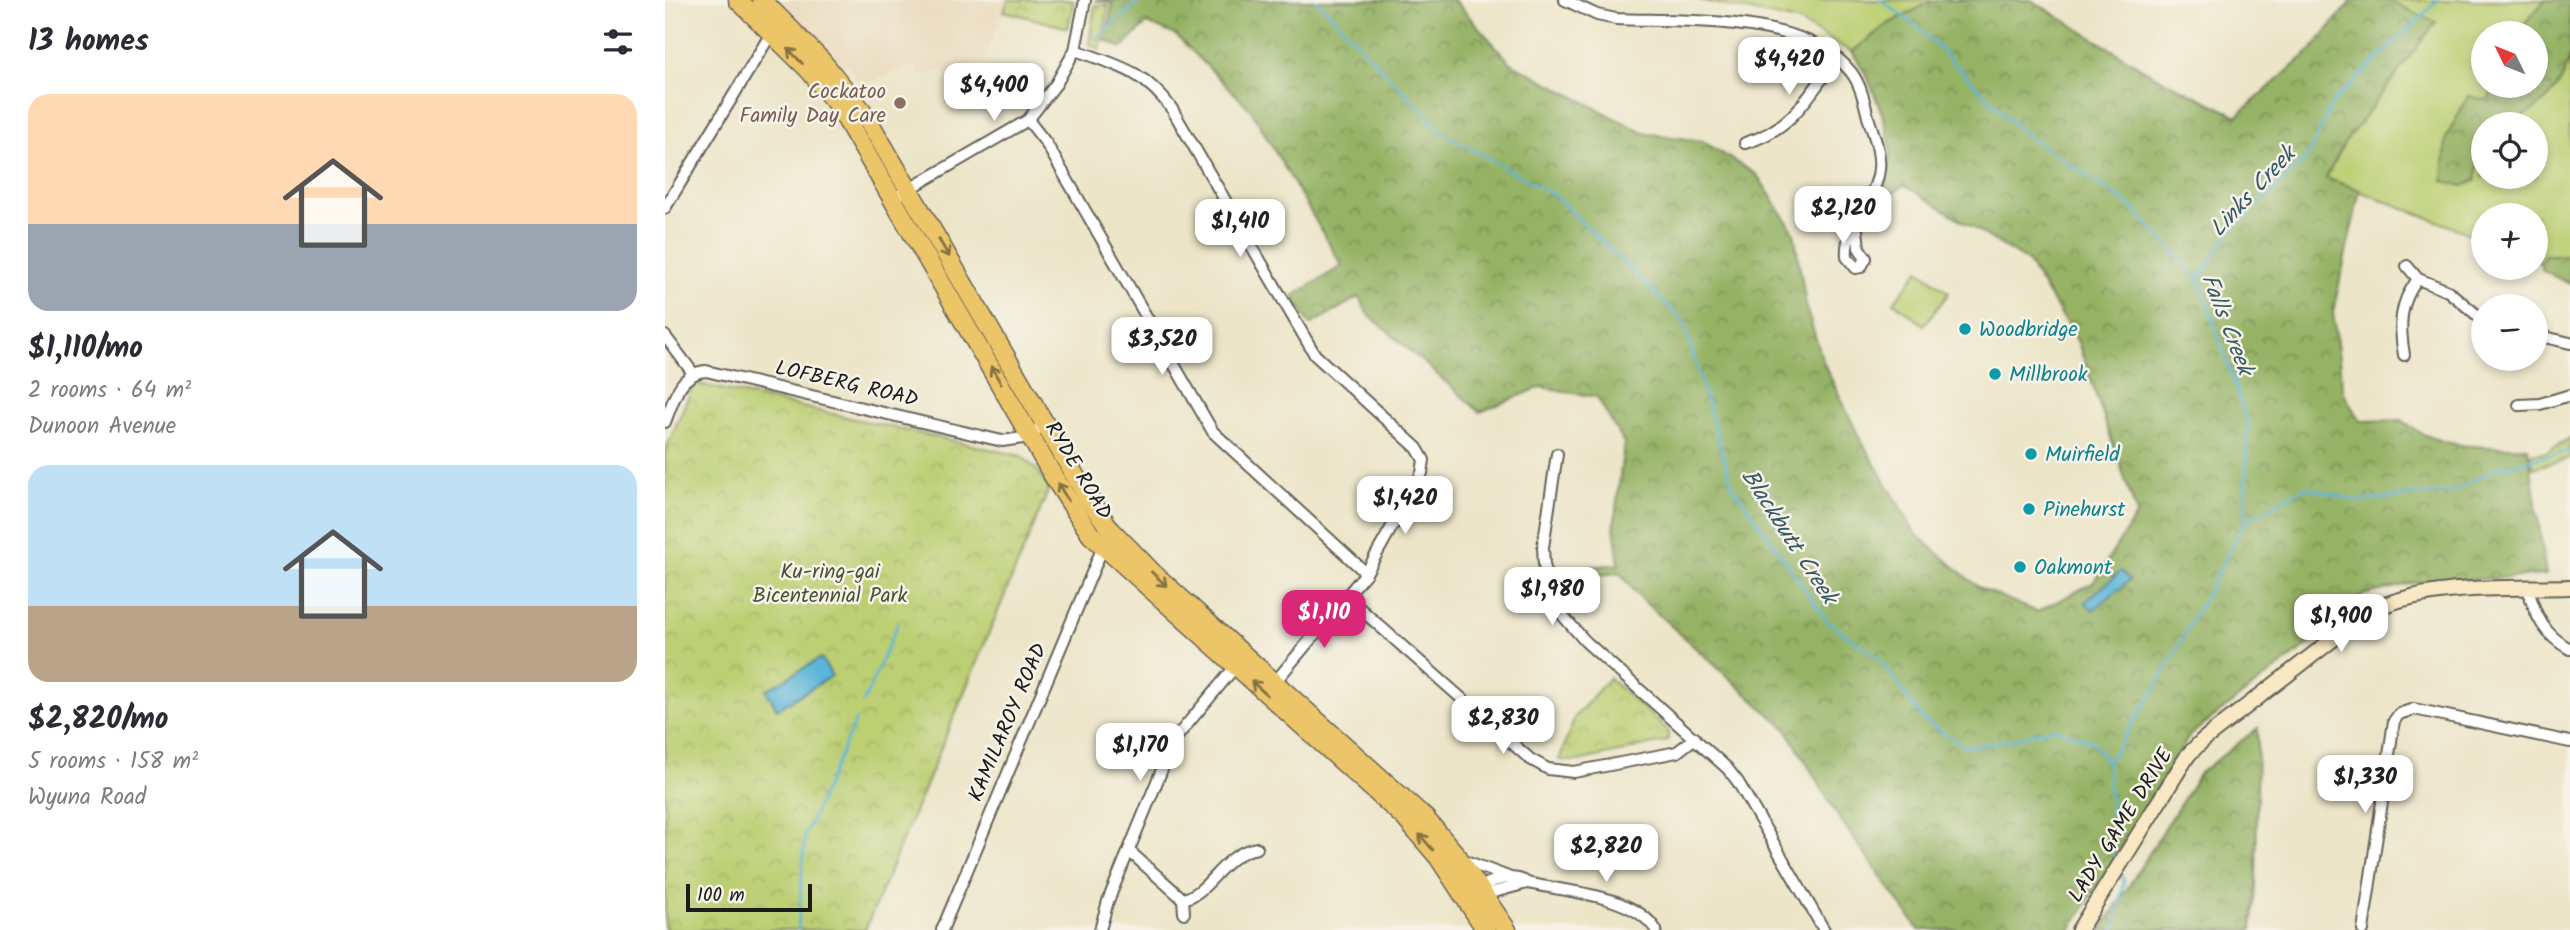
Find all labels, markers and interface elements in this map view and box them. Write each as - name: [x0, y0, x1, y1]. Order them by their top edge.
- text: 13 homes: [28, 18, 149, 66]
- north arrow: [2471, 21, 2548, 98]
- map controls: [2471, 21, 2548, 371]
- icon: filters: [599, 23, 637, 61]
- pin: $4,420: [1732, 38, 1846, 97]
- text: $4,420: [1754, 42, 1824, 78]
- one-way arrow: [787, 48, 804, 65]
- pin: $4,400: [937, 64, 1051, 123]
- text: $4,400: [960, 68, 1028, 104]
- place label: Cockatoo Family Day Care: [740, 76, 887, 133]
- marker: Cockatoo Family Day Care: [892, 95, 908, 111]
- button: locate: [2471, 112, 2548, 189]
- water label: Links Creek: [2202, 136, 2307, 246]
- icon: home: [270, 140, 396, 266]
- pin: $2,120: [1786, 187, 1900, 246]
- text: $2,120: [1810, 191, 1876, 227]
- pin: $1,410: [1183, 200, 1297, 259]
- button: +: [2471, 203, 2548, 280]
- text: $1,410: [1211, 204, 1269, 240]
- one-way arrow: [937, 238, 951, 258]
- water label: Falls Creek: [2190, 269, 2263, 384]
- button: −: [2471, 294, 2548, 371]
- place label: Woodbridge: [1979, 314, 2078, 347]
- pin: $3,520: [1105, 318, 1219, 377]
- marker: Woodbridge: [1957, 321, 1973, 337]
- text: $3,520: [1127, 322, 1197, 358]
- text: $1,110/mo: [28, 325, 143, 373]
- street label: LOFBERG ROAD: [772, 352, 921, 417]
- place label: Millbrook: [2009, 359, 2088, 392]
- one-way arrow: [989, 366, 1003, 386]
- marker: Millbrook: [1987, 366, 2003, 382]
- text: 2 rooms · 64 m²: [28, 373, 191, 409]
- text: Dunoon Avenue: [28, 409, 176, 445]
- street label: RYDE ROAD: [1035, 415, 1120, 526]
- place label: Muirfield: [2045, 439, 2120, 472]
- marker: Muirfield: [2023, 446, 2039, 462]
- water label: Blackbutt Creek: [1731, 462, 1847, 615]
- pin: $1,420: [1348, 476, 1462, 536]
- text: $1,420: [1373, 481, 1437, 517]
- one-way arrow: [1056, 483, 1070, 503]
- place label: Pinehurst: [2043, 494, 2126, 527]
- marker: Pinehurst: [2021, 501, 2037, 517]
- icon: home: [270, 511, 396, 637]
- place label: Oakmont: [2034, 552, 2113, 585]
- park label: Ku-ring-gai Bicentennial Park: [753, 556, 908, 613]
- marker: Oakmont: [2012, 559, 2028, 575]
- pin: $1,980: [1495, 568, 1609, 627]
- one-way arrow: [1150, 570, 1167, 587]
- text: $1,980: [1520, 572, 1584, 608]
- pin: $1,110: [1267, 590, 1381, 650]
- pin: $1,900: [2284, 594, 2398, 654]
- text: $1,110: [1298, 595, 1350, 631]
- text: $1,900: [2310, 599, 2372, 635]
- street label: KAMILAROY ROAD: [960, 638, 1057, 807]
- one-way arrow: [1251, 679, 1268, 696]
- text: $2,820/mo: [28, 696, 168, 744]
- pin: $2,830: [1446, 696, 1560, 756]
- text: $2,830: [1467, 701, 1539, 737]
- pin: $1,170: [1083, 724, 1197, 783]
- text: $1,170: [1112, 728, 1168, 764]
- street label: LADY GAME DRIVE: [2060, 741, 2183, 910]
- text: 5 rooms · 158 m²: [28, 744, 198, 780]
- pin: $1,330: [2308, 756, 2422, 815]
- text: $1,330: [2333, 760, 2397, 796]
- text: Wyuna Road: [28, 780, 146, 816]
- pin: $2,820: [1549, 824, 1663, 884]
- text: $2,820: [1570, 829, 1642, 865]
- one-way arrow: [1418, 833, 1434, 851]
- scale bar: [686, 881, 812, 913]
- text: 100 m: [697, 881, 745, 911]

